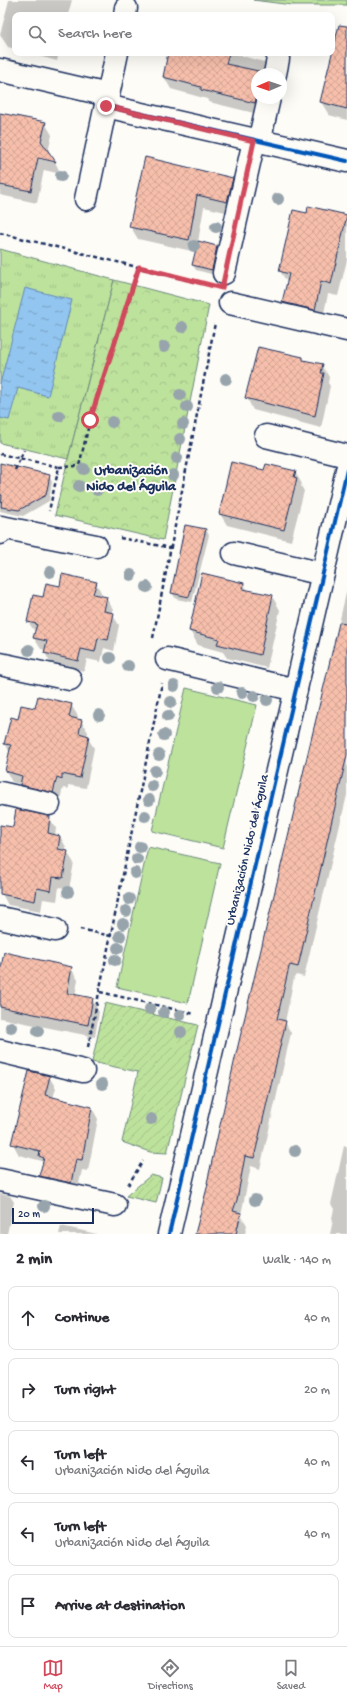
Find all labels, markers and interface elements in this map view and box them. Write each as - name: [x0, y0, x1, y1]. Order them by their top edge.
- search box: [12, 12, 335, 56]
- icon: search: [26, 23, 48, 45]
- text: Search here: [58, 25, 132, 43]
- north arrow: [251, 68, 287, 104]
- route end: [97, 97, 115, 115]
- route start: [81, 411, 99, 429]
- district label: Urbanización Nido del Águila: [86, 463, 177, 496]
- street label: Urbanización Nido del Águila: [222, 772, 273, 927]
- scale bar: [12, 1206, 94, 1225]
- text: 20 m: [18, 1209, 40, 1221]
- text: 2 min: [16, 1250, 52, 1270]
- text: Walk · 140 m: [263, 1253, 331, 1268]
- icon: ahead: [17, 1307, 39, 1329]
- text: Continue: [55, 1309, 109, 1327]
- text: 40 m: [304, 1311, 330, 1326]
- icon: right: [17, 1379, 39, 1401]
- text: Turn right: [55, 1381, 115, 1399]
- text: 20 m: [304, 1383, 330, 1398]
- text: Turn left: [55, 1446, 106, 1464]
- icon: left: [17, 1451, 39, 1473]
- text: 40 m: [304, 1455, 330, 1470]
- text: Urbanización Nido del Águila: [55, 1464, 209, 1479]
- text: Turn left: [55, 1518, 106, 1536]
- icon: left: [17, 1523, 39, 1545]
- text: 40 m: [304, 1527, 330, 1542]
- text: Urbanización Nido del Águila: [55, 1536, 209, 1551]
- icon: arrive: [17, 1595, 39, 1617]
- text: Arrive at destination: [55, 1597, 185, 1615]
- tab: Map: [42, 1657, 64, 1693]
- tab: Directions: [148, 1657, 193, 1693]
- tab: Saved: [277, 1657, 305, 1693]

